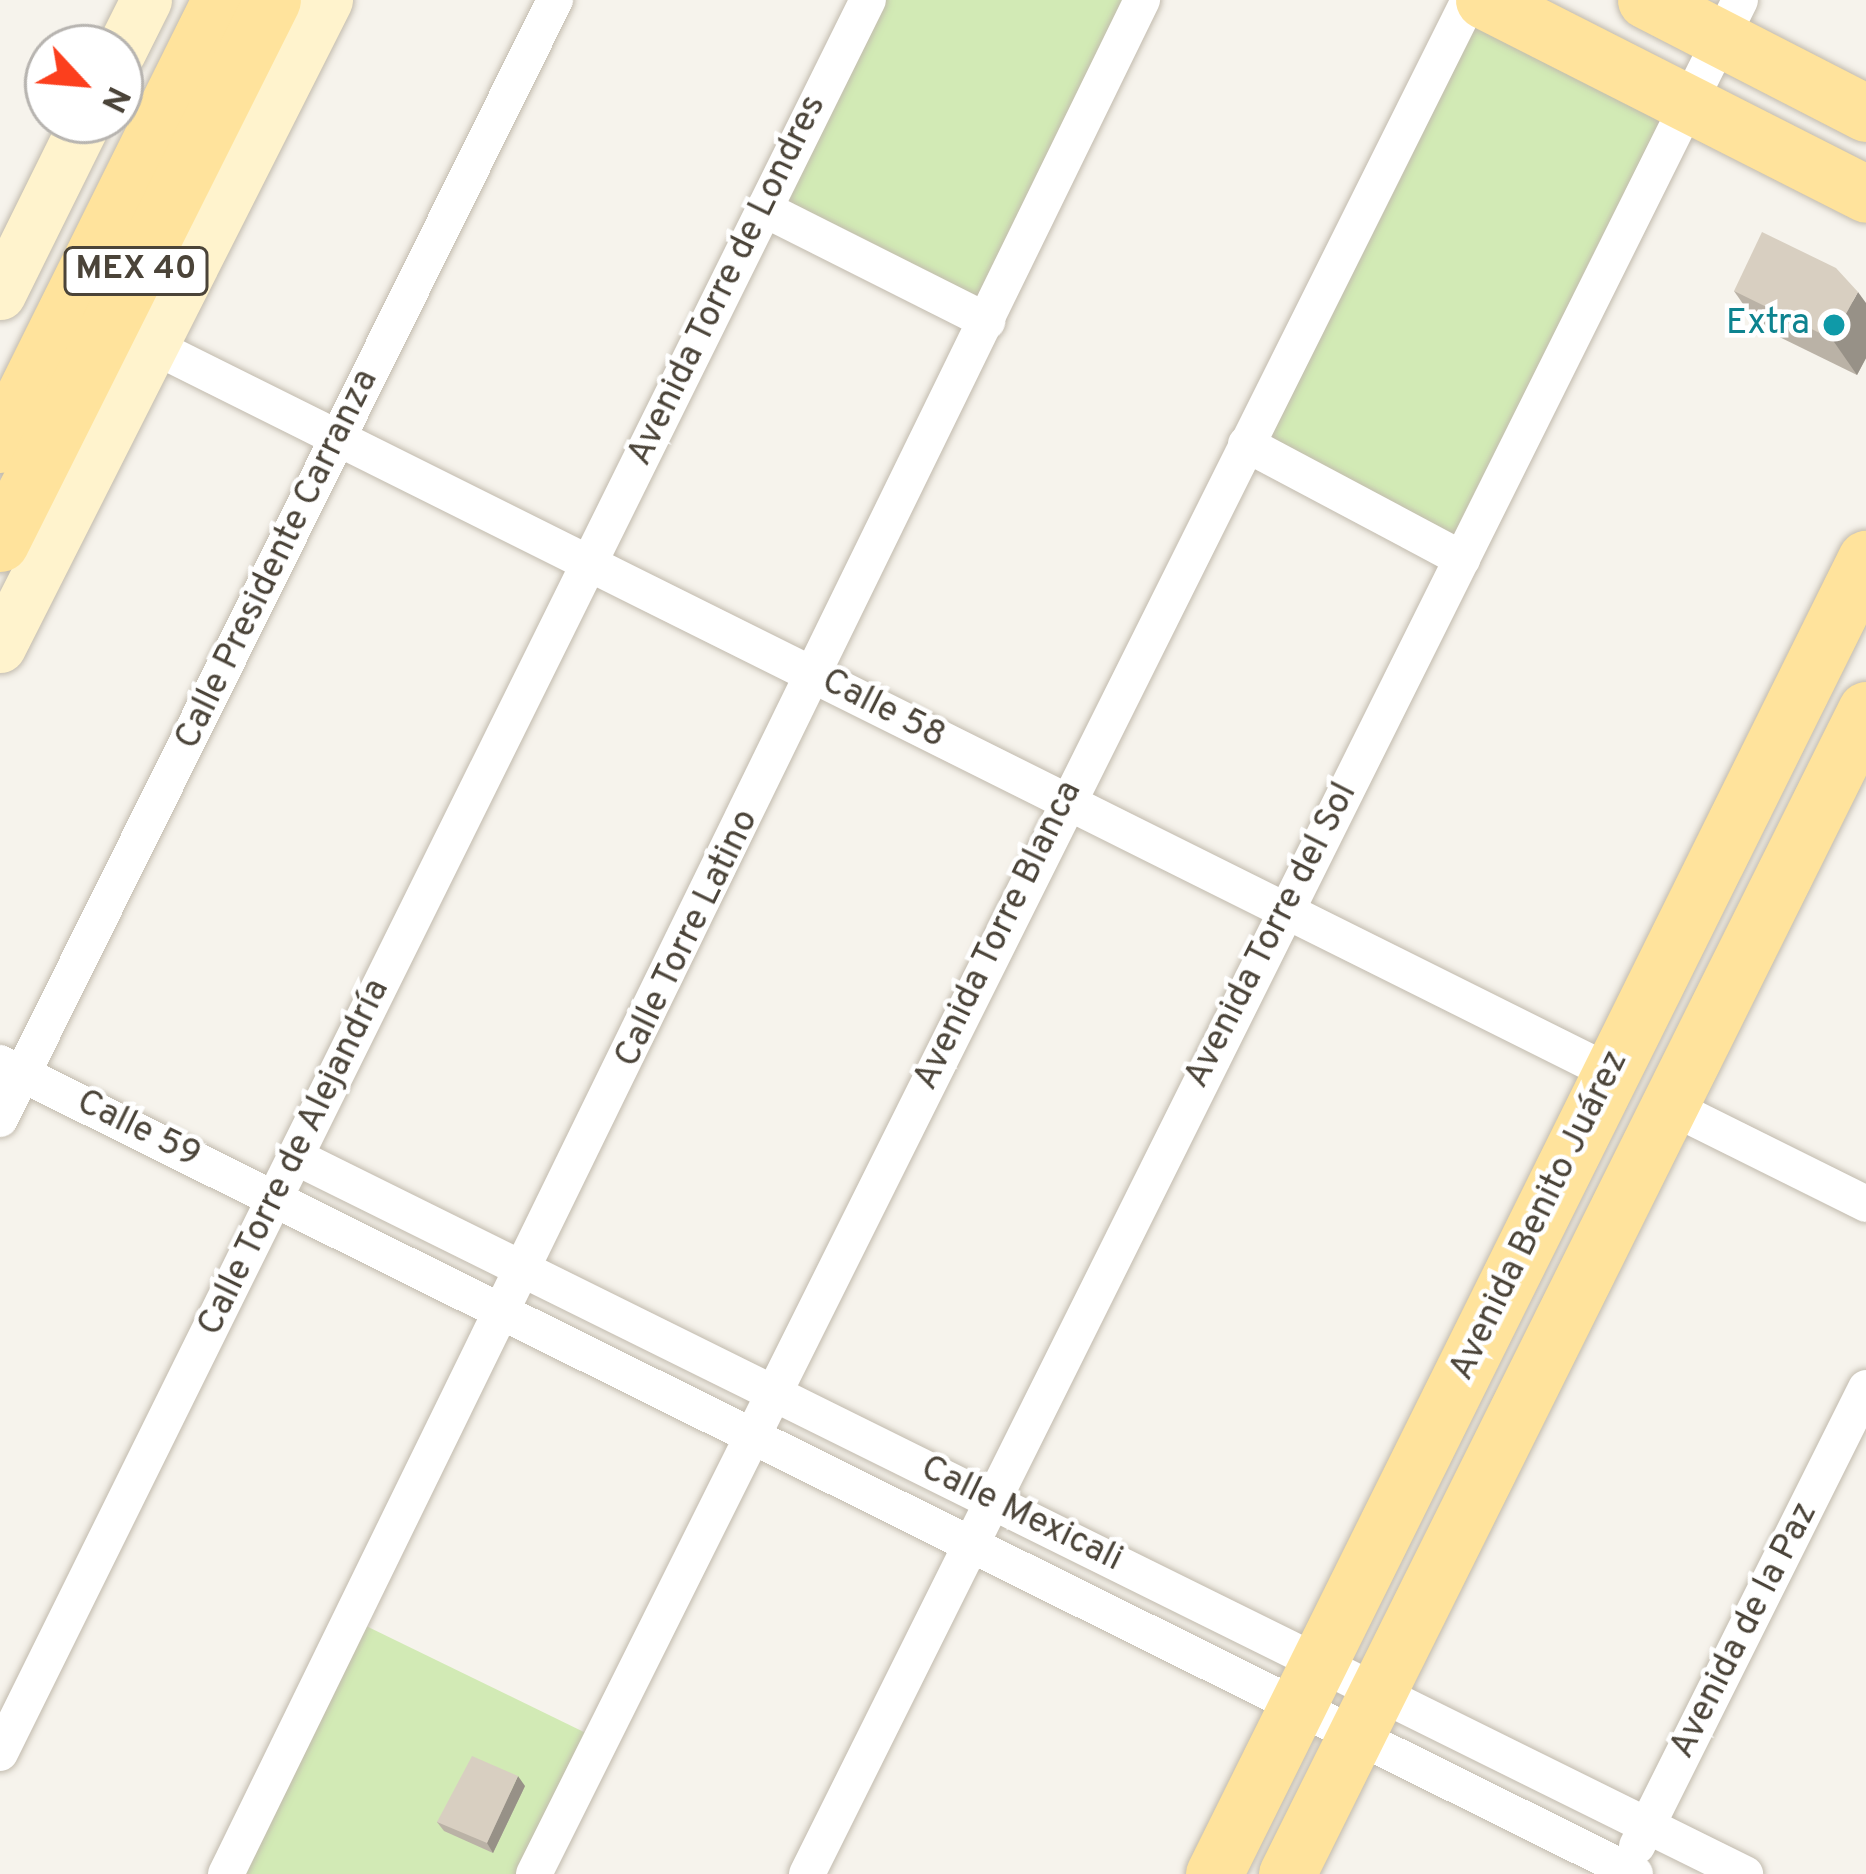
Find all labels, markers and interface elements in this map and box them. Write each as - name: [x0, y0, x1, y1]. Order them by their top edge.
- north arrow: [24, 24, 144, 144]
- text: N: [90, 79, 138, 118]
- street label: Avenida Torre de Londres: [619, 88, 837, 474]
- road number: MEX 40: [61, 244, 211, 298]
- place label: Extra: [1726, 303, 1810, 347]
- marker: Extra: [1821, 312, 1847, 338]
- street label: Calle Presidente Carranza: [167, 363, 389, 757]
- street label: Calle 58: [814, 661, 952, 759]
- street label: Avenida Torre Blanca: [905, 774, 1093, 1098]
- street label: Avenida Torre del Sol: [1176, 776, 1368, 1096]
- street label: Calle Torre Latino: [607, 802, 769, 1076]
- street label: Calle Torre de Alejandría: [189, 971, 401, 1345]
- street label: Avenida Benito Juárez: [1441, 1044, 1639, 1388]
- street label: Calle 59: [69, 1082, 207, 1178]
- street label: Calle Mexicali: [913, 1448, 1129, 1582]
- street label: Avenida de la Paz: [1662, 1496, 1828, 1766]

